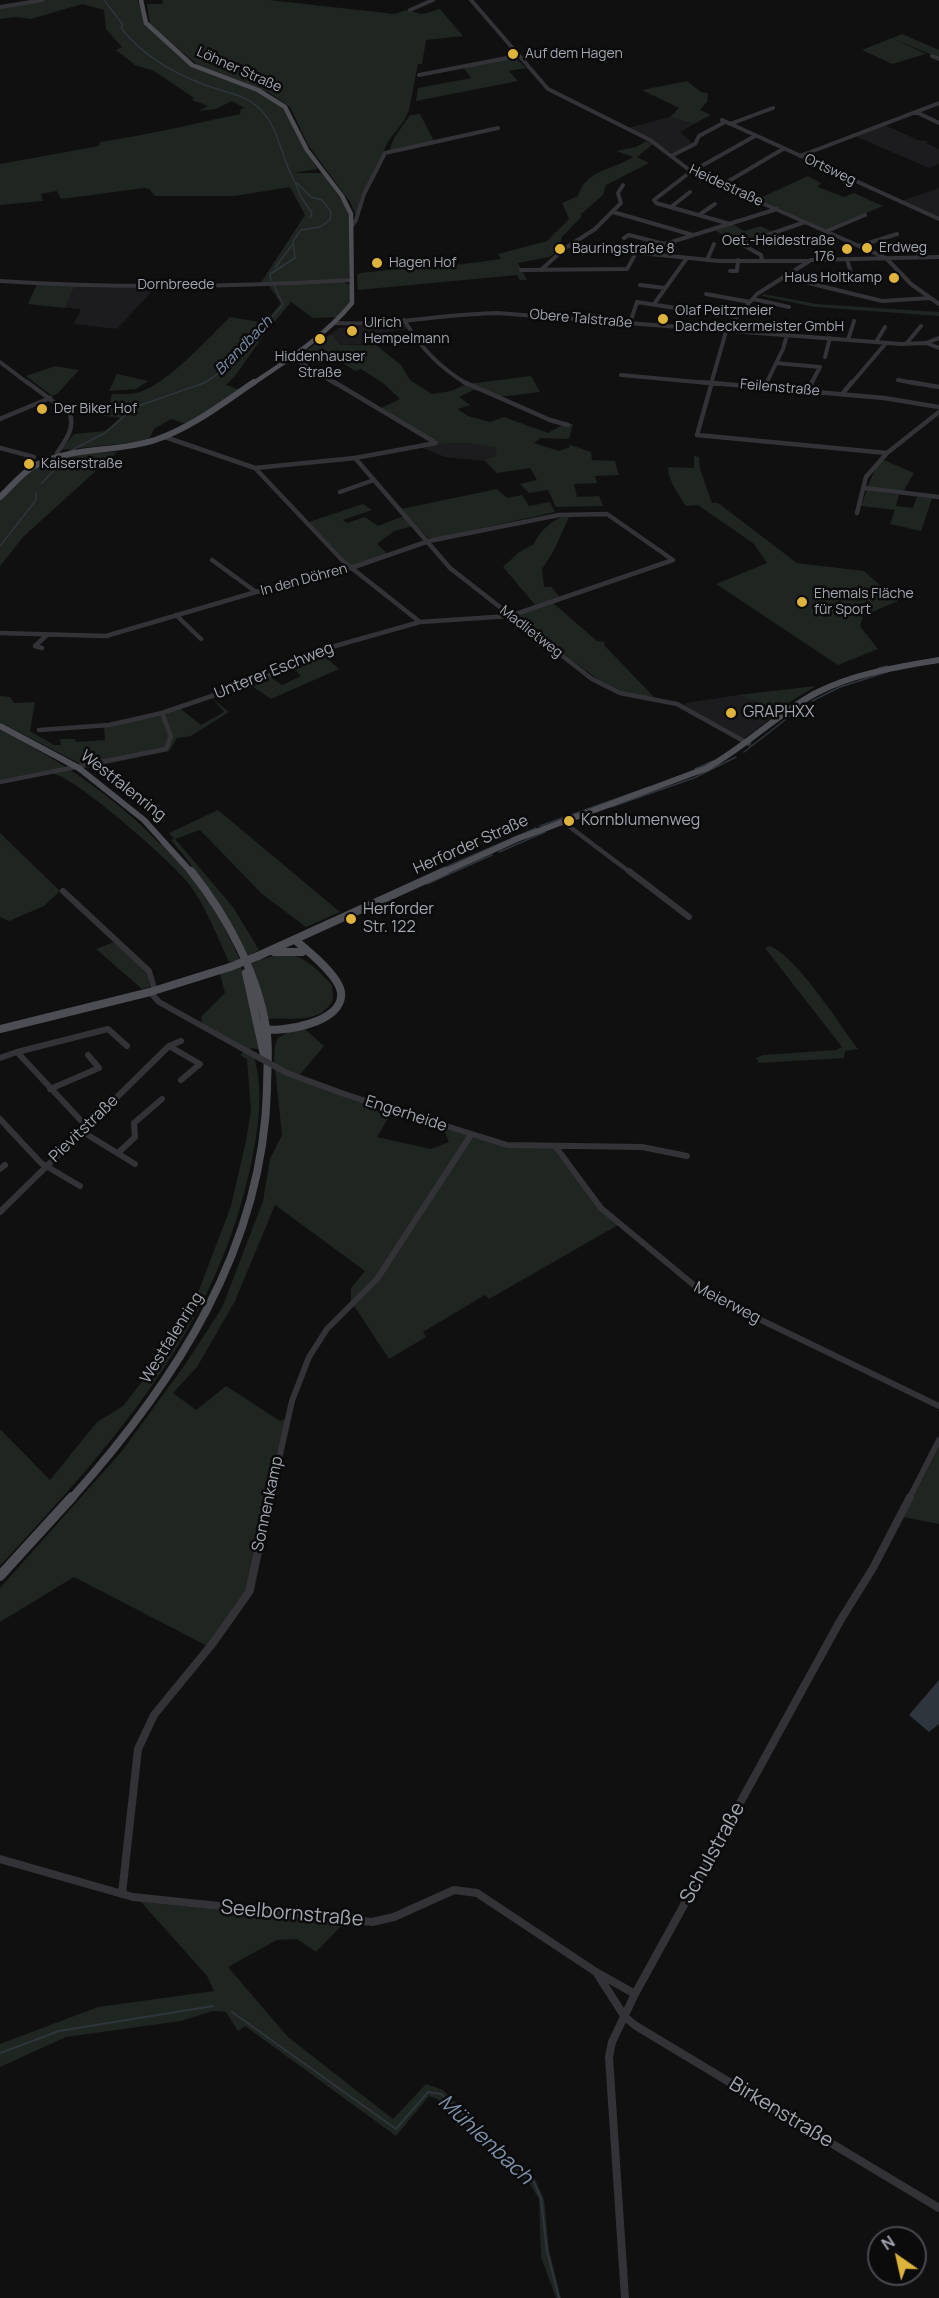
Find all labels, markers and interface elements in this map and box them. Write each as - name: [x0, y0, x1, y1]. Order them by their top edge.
- street label: Löhner Straße: [194, 44, 284, 96]
- place label: Auf dem Hagen: [525, 46, 623, 62]
- marker: Auf dem Hagen: [506, 47, 520, 61]
- street label: Ortsweg: [802, 151, 858, 189]
- street label: Heidestraße: [686, 162, 766, 210]
- place label: Oet.-Heidestraße 176: [722, 233, 835, 266]
- place label: Erdweg: [879, 240, 927, 256]
- place label: Bauringstraße 8: [572, 241, 675, 257]
- marker: Erdweg: [860, 241, 874, 255]
- marker: Bauringstraße 8: [553, 242, 567, 256]
- marker: Oet.-Heidestraße 176: [840, 242, 854, 256]
- place label: Hagen Hof: [389, 255, 457, 271]
- marker: Hagen Hof: [370, 256, 384, 270]
- place label: Haus Holtkamp: [785, 270, 882, 286]
- marker: Haus Holtkamp: [887, 271, 901, 285]
- street label: Dornbreede: [137, 277, 215, 293]
- place label: Olaf Peitzmeier Dachdeckermeister GmbH: [675, 303, 844, 336]
- street label: Obere Talstraße: [529, 306, 633, 332]
- marker: Olaf Peitzmeier Dachdeckermeister GmbH: [656, 312, 670, 326]
- water label: Brandbach: [212, 313, 276, 379]
- place label: Ulrich Hempelmann: [364, 315, 449, 348]
- marker: Ulrich Hempelmann: [345, 324, 359, 338]
- marker: Hiddenhauser Straße: [313, 332, 327, 346]
- place label: Hiddenhauser Straße: [275, 349, 365, 382]
- street label: Feilenstraße: [739, 376, 821, 400]
- place label: Der Biker Hof: [54, 401, 137, 417]
- marker: Der Biker Hof: [35, 402, 49, 416]
- place label: Kaiserstraße: [41, 456, 123, 472]
- marker: Kaiserstraße: [22, 457, 36, 471]
- street label: In den Döhren: [259, 560, 349, 600]
- place label: Ehemals Fläche für Sport: [814, 586, 914, 618]
- marker: Ehemals Fläche für Sport: [795, 595, 809, 609]
- street label: Madlietweg: [496, 602, 566, 662]
- street label: Unterer Eschweg: [212, 638, 336, 704]
- place label: GRAPHXX: [743, 703, 815, 723]
- marker: GRAPHXX: [724, 706, 738, 720]
- street label: Westfalenring: [76, 747, 170, 825]
- street label: Herforder Straße: [411, 811, 531, 879]
- place label: Kornblumenweg: [581, 811, 700, 831]
- marker: Kornblumenweg: [562, 814, 576, 828]
- place label: Herforder Str. 122: [363, 900, 434, 938]
- marker: Herforder Str. 122: [344, 912, 358, 926]
- street label: Pievitstraße: [45, 1091, 123, 1167]
- street label: Engerheide: [363, 1092, 449, 1136]
- street label: Meierweg: [690, 1278, 764, 1328]
- street label: Westfalenring: [136, 1289, 208, 1387]
- street label: Sonnenkamp: [249, 1455, 287, 1553]
- street label: Schulstraße: [675, 1798, 751, 1908]
- street label: Seelbornstraße: [220, 1896, 364, 1932]
- street label: Birkenstraße: [725, 2073, 837, 2153]
- water label: Mühlenbach: [432, 2090, 538, 2190]
- north arrow: [867, 2226, 927, 2286]
- text: N: [877, 2230, 899, 2255]

